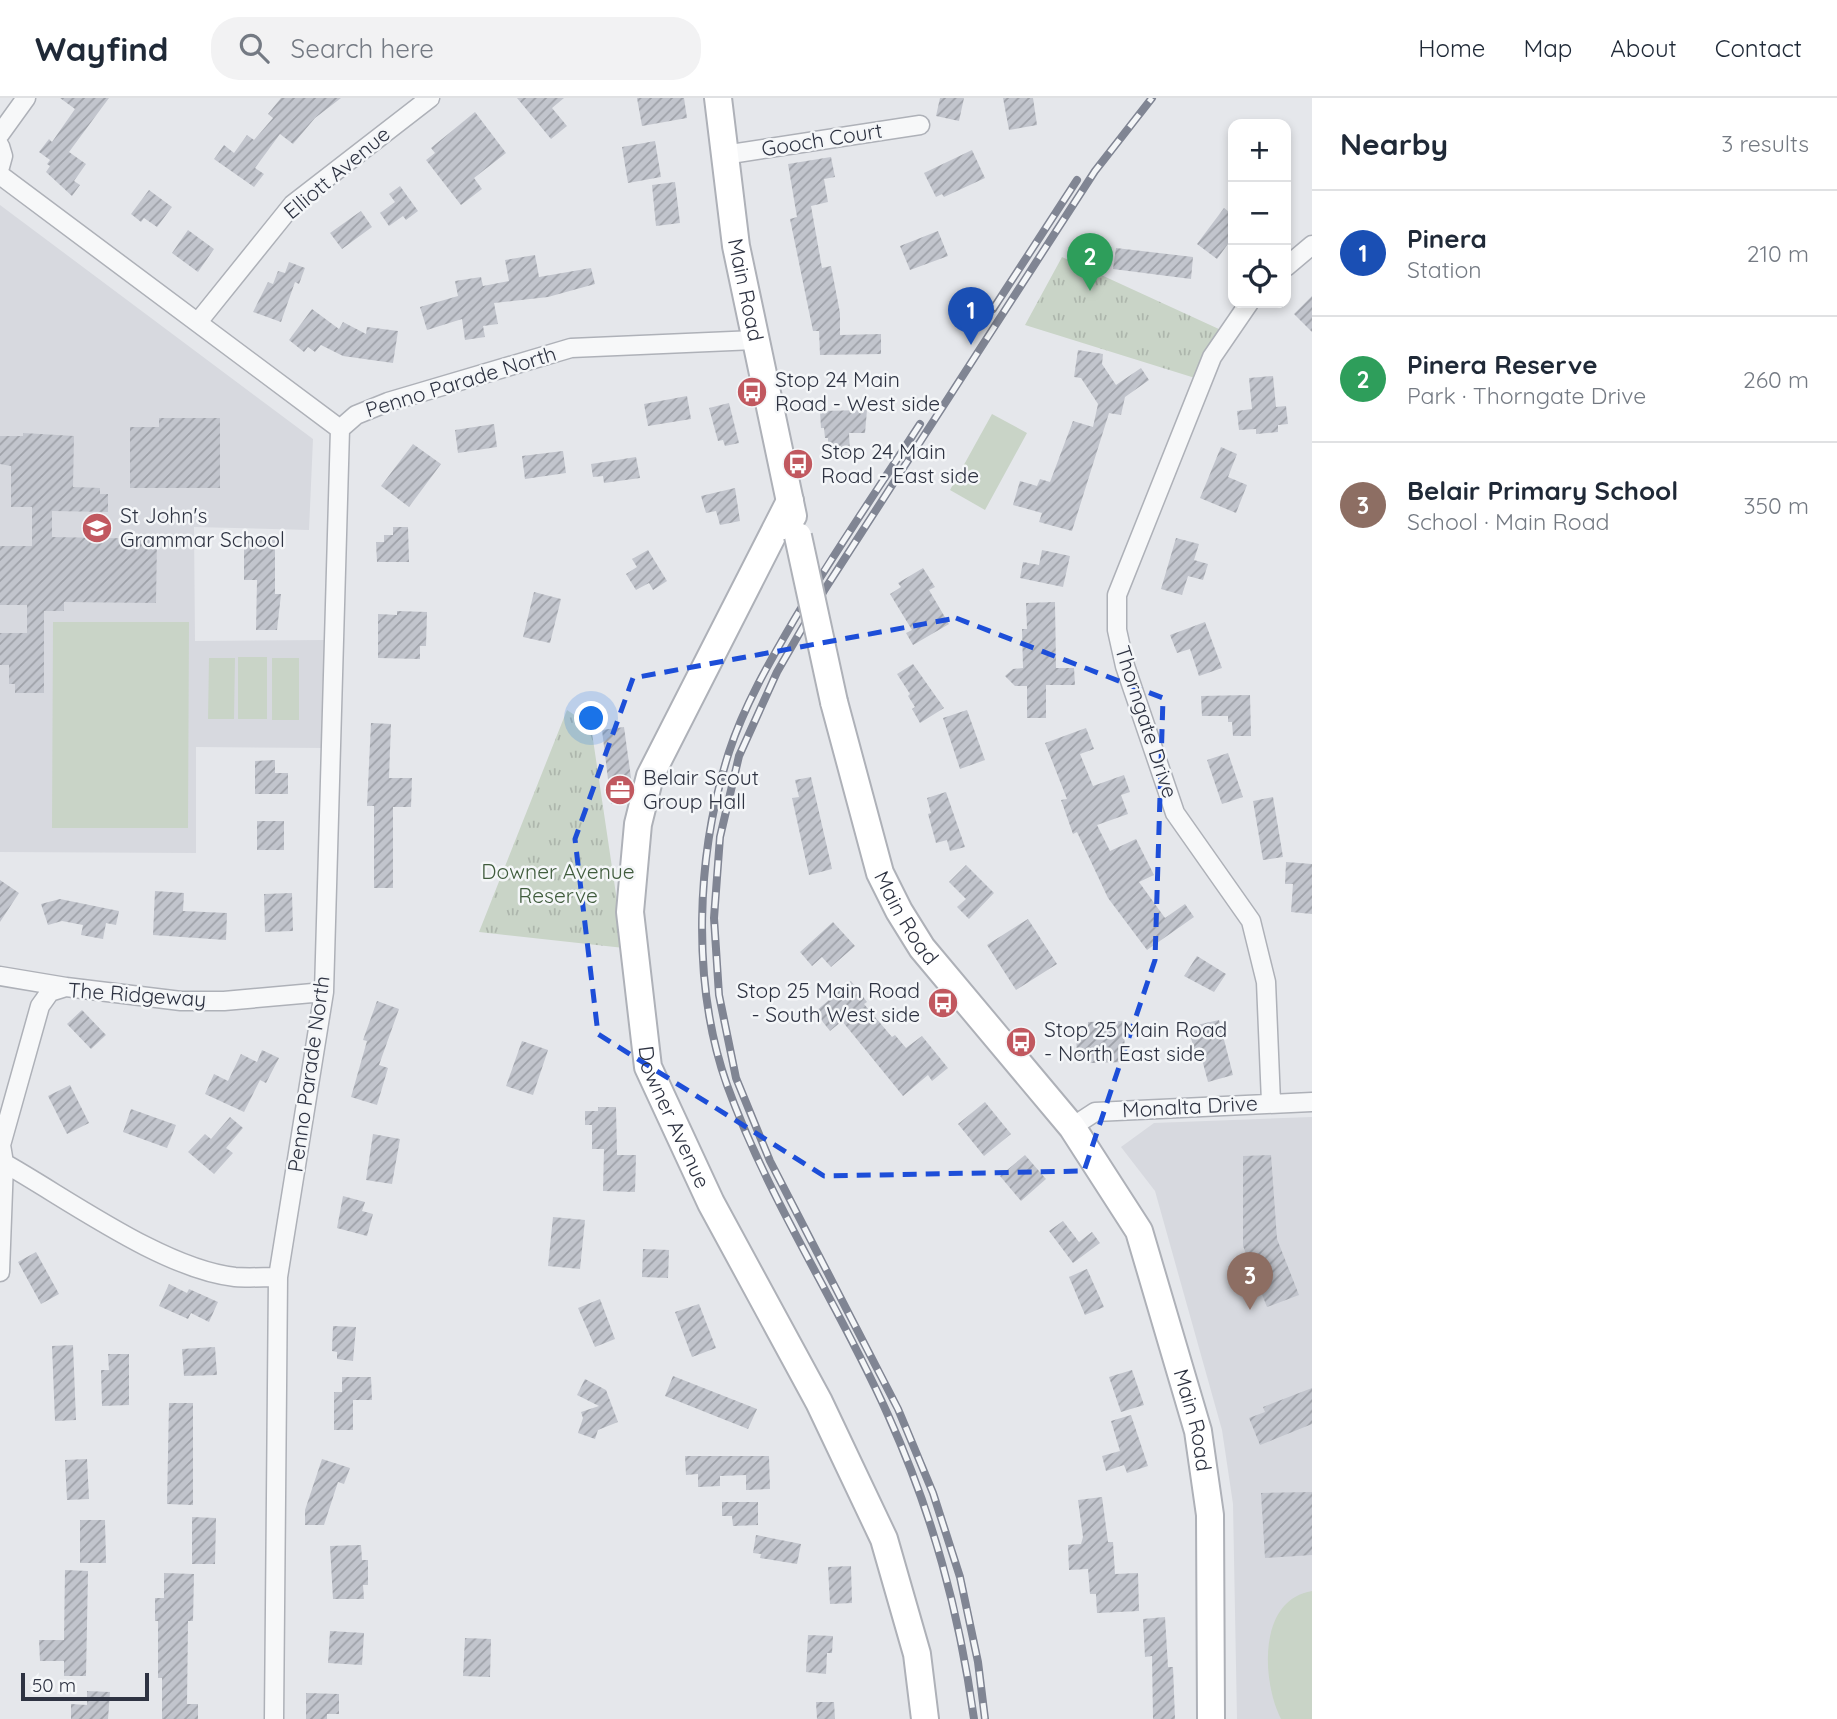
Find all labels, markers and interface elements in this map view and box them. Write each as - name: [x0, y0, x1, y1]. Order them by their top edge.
- search box: [211, 17, 701, 80]
- text: Wayfind: [35, 28, 169, 69]
- icon: search: [235, 29, 273, 67]
- text: Search here: [291, 32, 434, 65]
- text: Home: [1418, 33, 1485, 63]
- text: Map: [1523, 33, 1572, 63]
- text: About: [1610, 33, 1677, 63]
- text: Contact: [1715, 33, 1802, 63]
- street label: Gooch Court: [760, 117, 884, 161]
- map controls: [1228, 119, 1291, 308]
- button: +: [1228, 119, 1291, 182]
- street label: Elliott Avenue: [278, 120, 395, 224]
- text: Nearby: [1340, 125, 1448, 163]
- text: 3 results: [1721, 129, 1809, 158]
- button: −: [1228, 182, 1291, 245]
- text: Pinera: [1407, 222, 1487, 255]
- pin: 2: [1067, 233, 1113, 291]
- street label: Main Road: [723, 236, 770, 344]
- text: 1: [1359, 239, 1367, 268]
- text: 210 m: [1747, 239, 1809, 268]
- button: locate: [1228, 245, 1291, 308]
- text: Station: [1407, 255, 1482, 284]
- pin: 1: [948, 287, 994, 345]
- street label: Penno Parade North: [362, 340, 559, 422]
- text: Pinera Reserve: [1407, 348, 1598, 381]
- text: 2: [1356, 365, 1370, 394]
- text: 260 m: [1743, 365, 1809, 394]
- place label: Stop 24 Main Road - West side: [775, 366, 940, 416]
- bus stop icon: Stop 24 Main Road - West side: [735, 375, 769, 409]
- text: Park · Thorngate Drive: [1407, 381, 1646, 410]
- place label: Stop 24 Main Road - East side: [821, 438, 979, 488]
- bus stop icon: Stop 24 Main Road - East side: [781, 447, 815, 481]
- text: Belair Primary School: [1407, 474, 1678, 507]
- text: 3: [1357, 491, 1369, 520]
- text: 350 m: [1743, 491, 1809, 520]
- place label: St John's Grammar School: [120, 502, 285, 552]
- text: School · Main Road: [1407, 507, 1610, 536]
- school or university icon: St John's Grammar School: [80, 511, 114, 545]
- street label: Thorngate Drive: [1110, 642, 1184, 801]
- your location: [574, 701, 608, 735]
- place label: Belair Scout Group Hall: [643, 764, 759, 814]
- office icon: Belair Scout Group Hall: [603, 773, 637, 807]
- park label: Downer Avenue Reserve: [481, 858, 635, 908]
- street label: Main Road: [869, 866, 944, 970]
- street label: Penno Parade North: [281, 974, 335, 1174]
- street label: The Ridgeway: [67, 976, 207, 1012]
- place label: Stop 25 Main Road - South West side: [737, 977, 920, 1027]
- bus stop icon: Stop 25 Main Road - South West side: [926, 986, 960, 1020]
- place label: Stop 25 Main Road - North East side: [1044, 1016, 1227, 1066]
- bus stop icon: Stop 25 Main Road - North East side: [1004, 1025, 1038, 1059]
- street label: Downer Avenue: [634, 1044, 716, 1192]
- street label: Monalta Drive: [1121, 1089, 1258, 1123]
- pin: 3: [1227, 1252, 1273, 1310]
- street label: Main Road: [1168, 1365, 1218, 1473]
- scale bar: [21, 1670, 149, 1702]
- text: 50 m: [32, 1673, 76, 1697]

